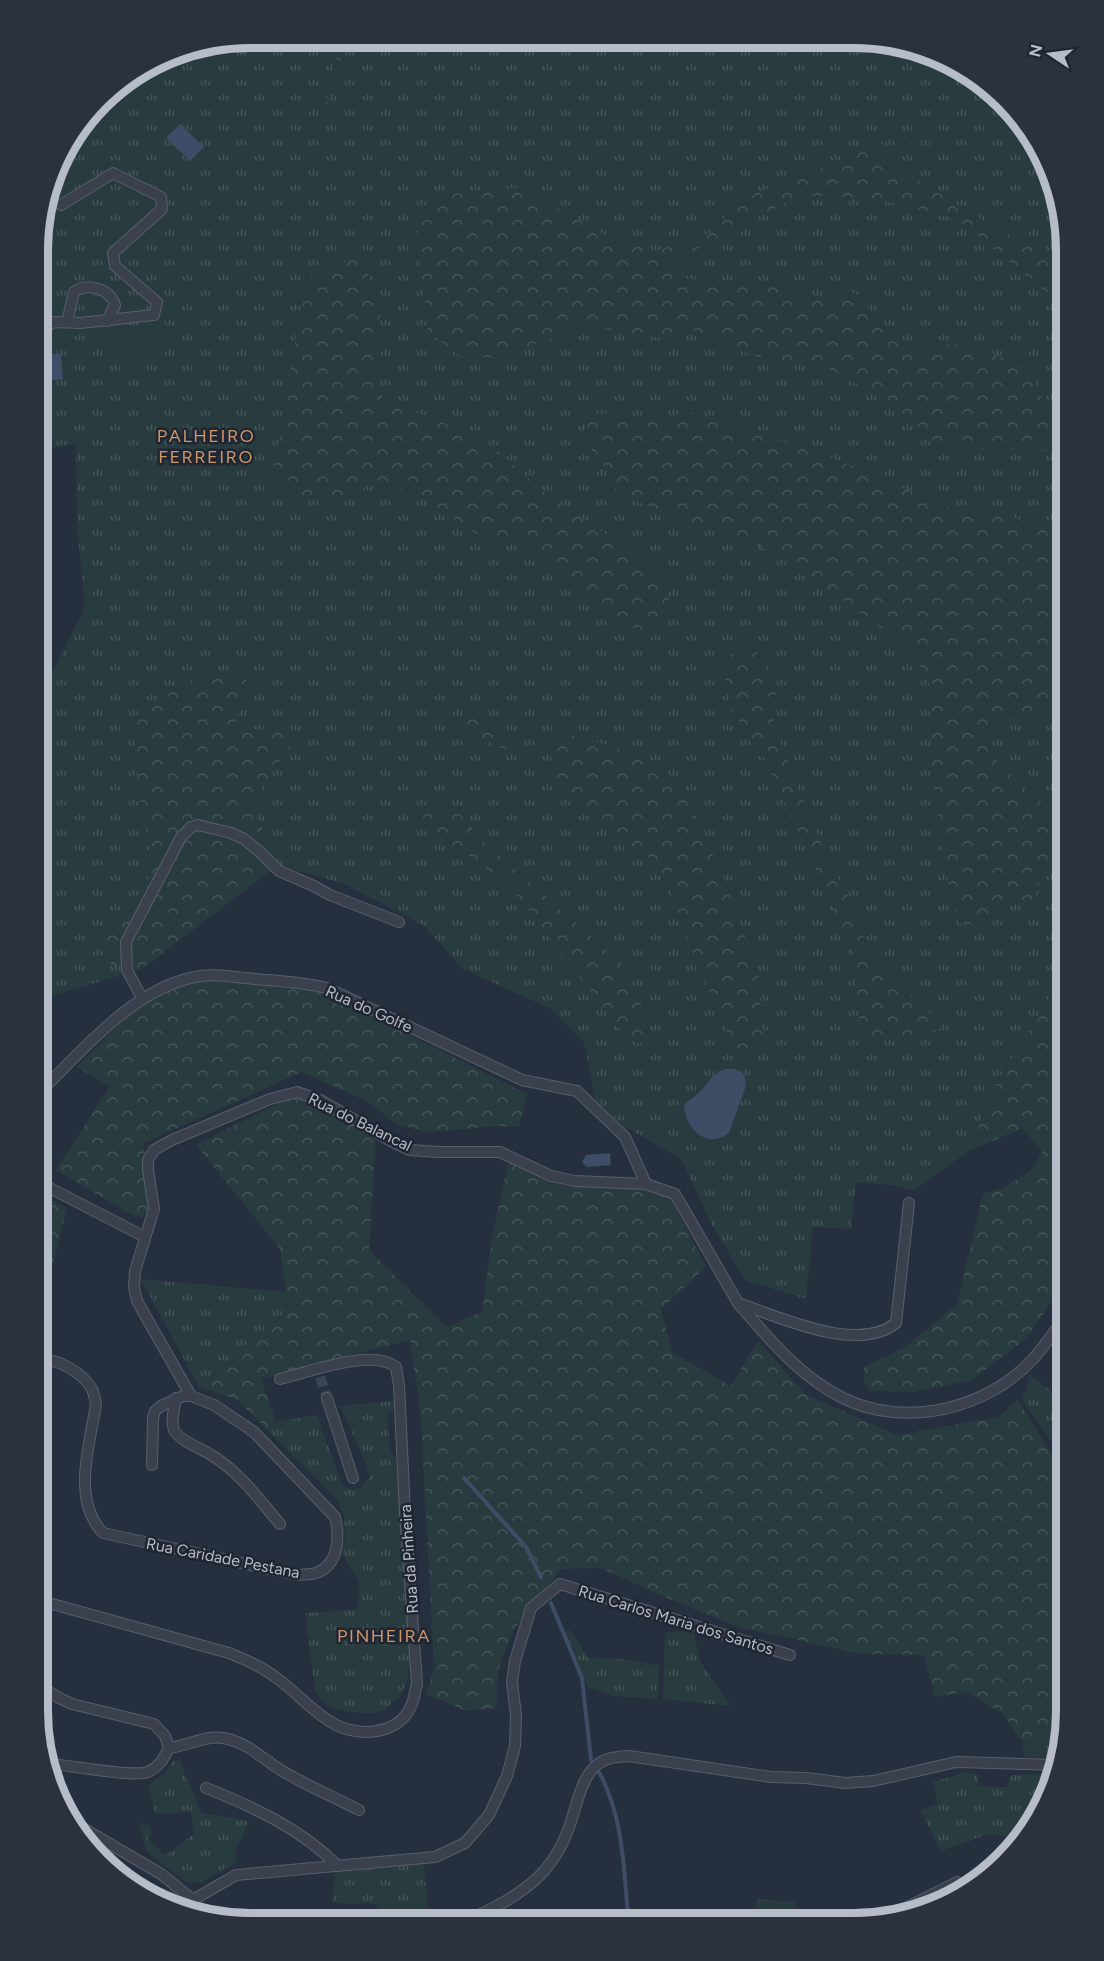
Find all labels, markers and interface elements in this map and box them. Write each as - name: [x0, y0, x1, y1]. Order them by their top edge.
- north arrow: [1020, 24, 1080, 84]
- text: N: [1025, 43, 1047, 59]
- district label: PALHEIRO FERREIRO: [157, 425, 255, 468]
- street label: Rua do Golfe: [323, 981, 416, 1037]
- street label: Rua do Balancal: [305, 1089, 415, 1155]
- street label: Rua da Pinheira: [396, 1504, 422, 1614]
- street label: Rua Caridade Pestana: [145, 1534, 301, 1582]
- street label: Rua Carlos Maria dos Santos: [576, 1581, 776, 1659]
- district label: PINHEIRA: [337, 1625, 431, 1647]

